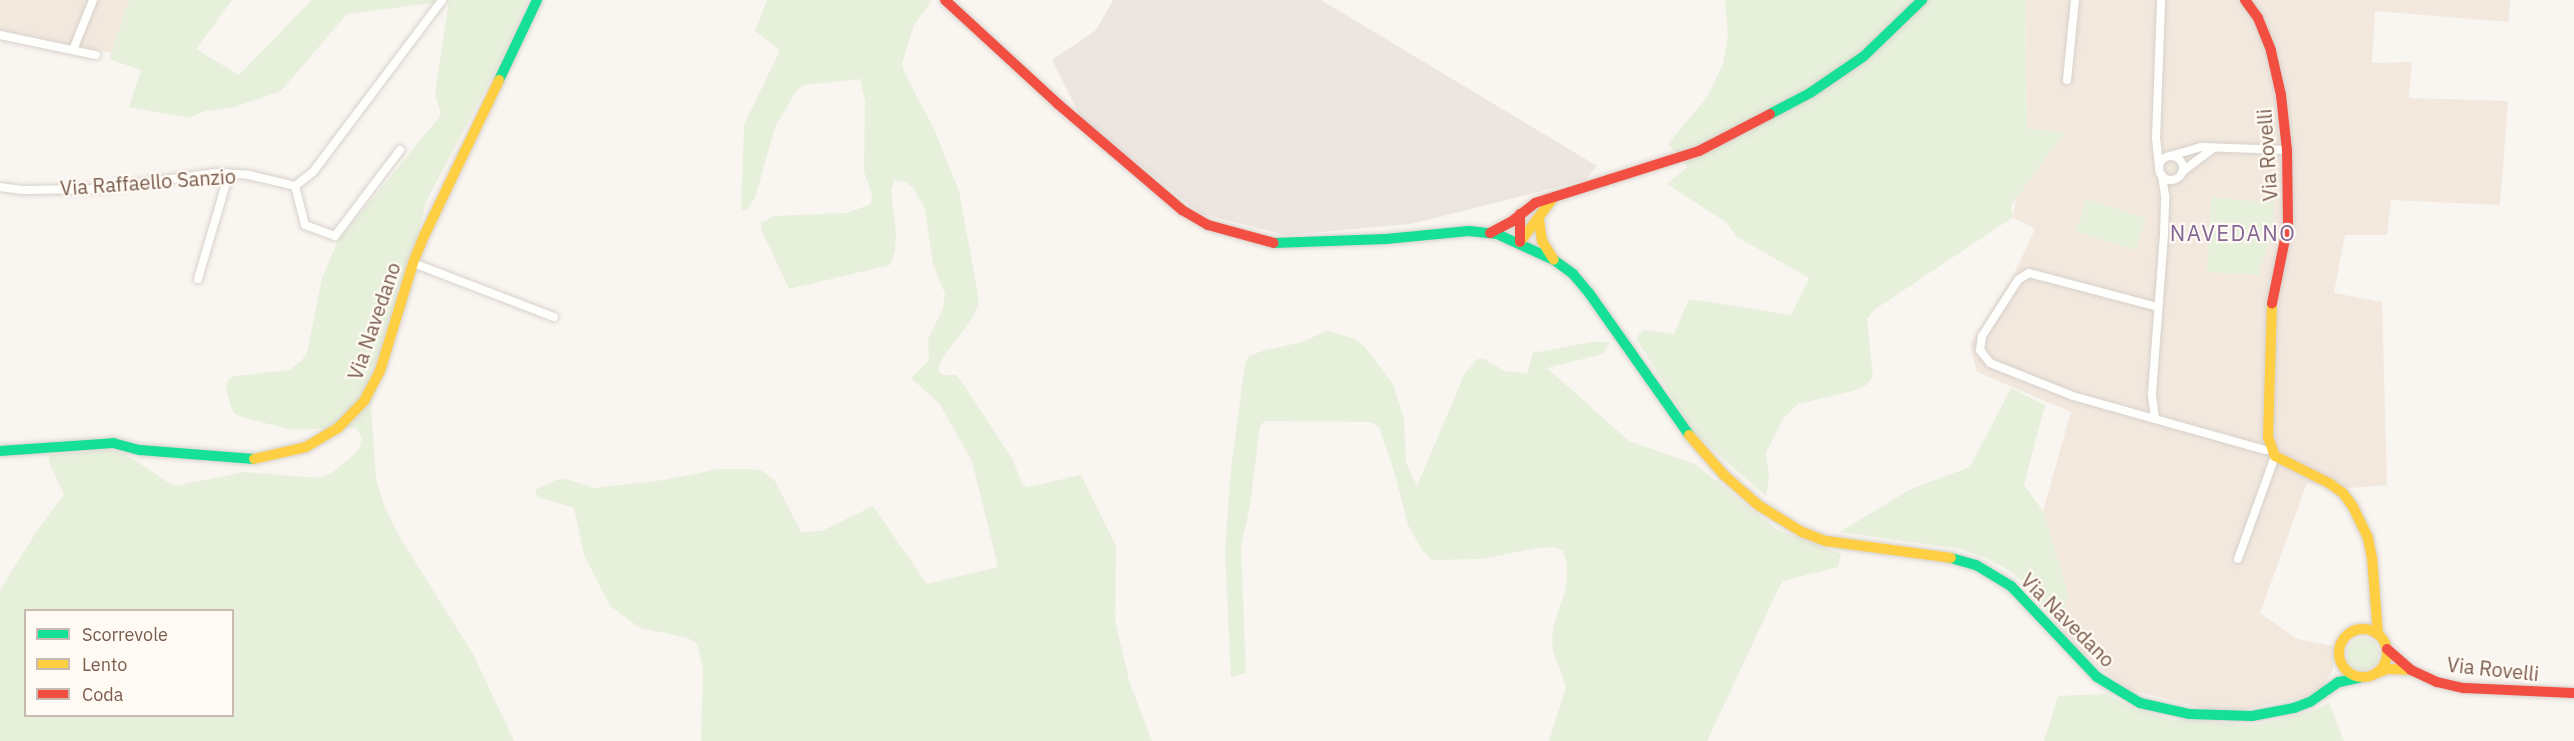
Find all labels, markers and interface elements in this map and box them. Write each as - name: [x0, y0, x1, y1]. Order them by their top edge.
- street label: Via Rovelli: [2252, 108, 2282, 202]
- street label: Via Raffaello Sanzio: [59, 164, 237, 200]
- district label: NAVEDANO: [2170, 220, 2296, 246]
- street label: Via Navedano: [343, 259, 405, 383]
- street label: Via Navedano: [2016, 568, 2120, 672]
- legend: [24, 609, 234, 717]
- text: Scorrevole: [82, 623, 168, 646]
- street label: Via Rovelli: [2446, 652, 2540, 686]
- text: Lento: [82, 653, 127, 676]
- text: Coda: [82, 683, 123, 706]

